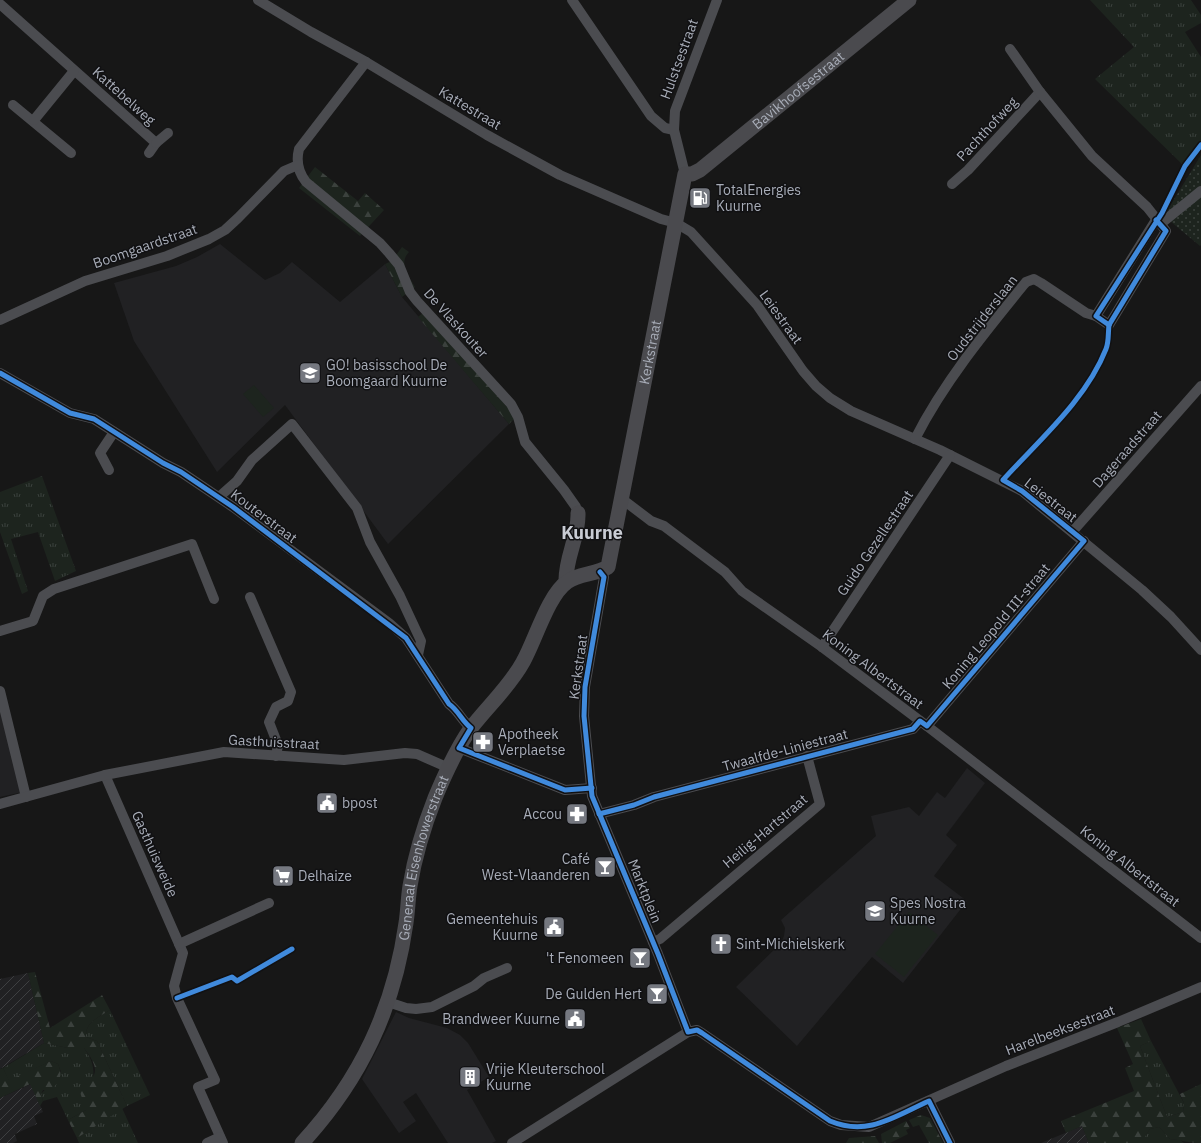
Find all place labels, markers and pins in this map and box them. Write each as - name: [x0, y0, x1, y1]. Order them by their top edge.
- place label: TotalEnergies Kuurne: [716, 181, 801, 215]
- fuel station icon: TotalEnergies Kuurne: [687, 185, 713, 211]
- place label: GO! basisschool De Boomgaard Kuurne: [326, 356, 448, 390]
- school or university icon: GO! basisschool De Boomgaard Kuurne: [297, 360, 323, 386]
- place label: Apotheek Verplaetse: [498, 725, 566, 759]
- pharmacy icon: Apotheek Verplaetse: [470, 729, 496, 755]
- public building icon: bpost: [314, 790, 340, 816]
- place label: bpost: [342, 794, 378, 812]
- pharmacy icon: Accou: [564, 801, 590, 827]
- place label: Accou: [523, 805, 562, 823]
- place label: Café West-Vlaanderen: [482, 850, 590, 884]
- bar icon: Café West-Vlaanderen: [592, 854, 618, 880]
- supermarket icon: Delhaize: [270, 863, 296, 889]
- place label: Delhaize: [298, 867, 352, 885]
- place label: Spes Nostra Kuurne: [890, 894, 967, 928]
- school or university icon: Spes Nostra Kuurne: [862, 898, 888, 924]
- place label: Gemeentehuis Kuurne: [446, 910, 538, 944]
- public building icon: Gemeentehuis Kuurne: [541, 914, 567, 940]
- church icon: Sint-Michielskerk: [708, 931, 734, 957]
- place label: Sint-Michielskerk: [736, 935, 845, 953]
- bar icon: 't Fenomeen: [627, 945, 653, 971]
- place label: 't Fenomeen: [546, 949, 624, 967]
- bar icon: De Gulden Hert: [644, 981, 670, 1007]
- place label: De Gulden Hert: [545, 985, 642, 1003]
- public building icon: Brandweer Kuurne: [562, 1006, 588, 1032]
- place label: Brandweer Kuurne: [442, 1010, 560, 1028]
- place label: Vrije Kleuterschool Kuurne: [486, 1060, 605, 1094]
- building icon: Vrije Kleuterschool Kuurne: [457, 1064, 483, 1090]

